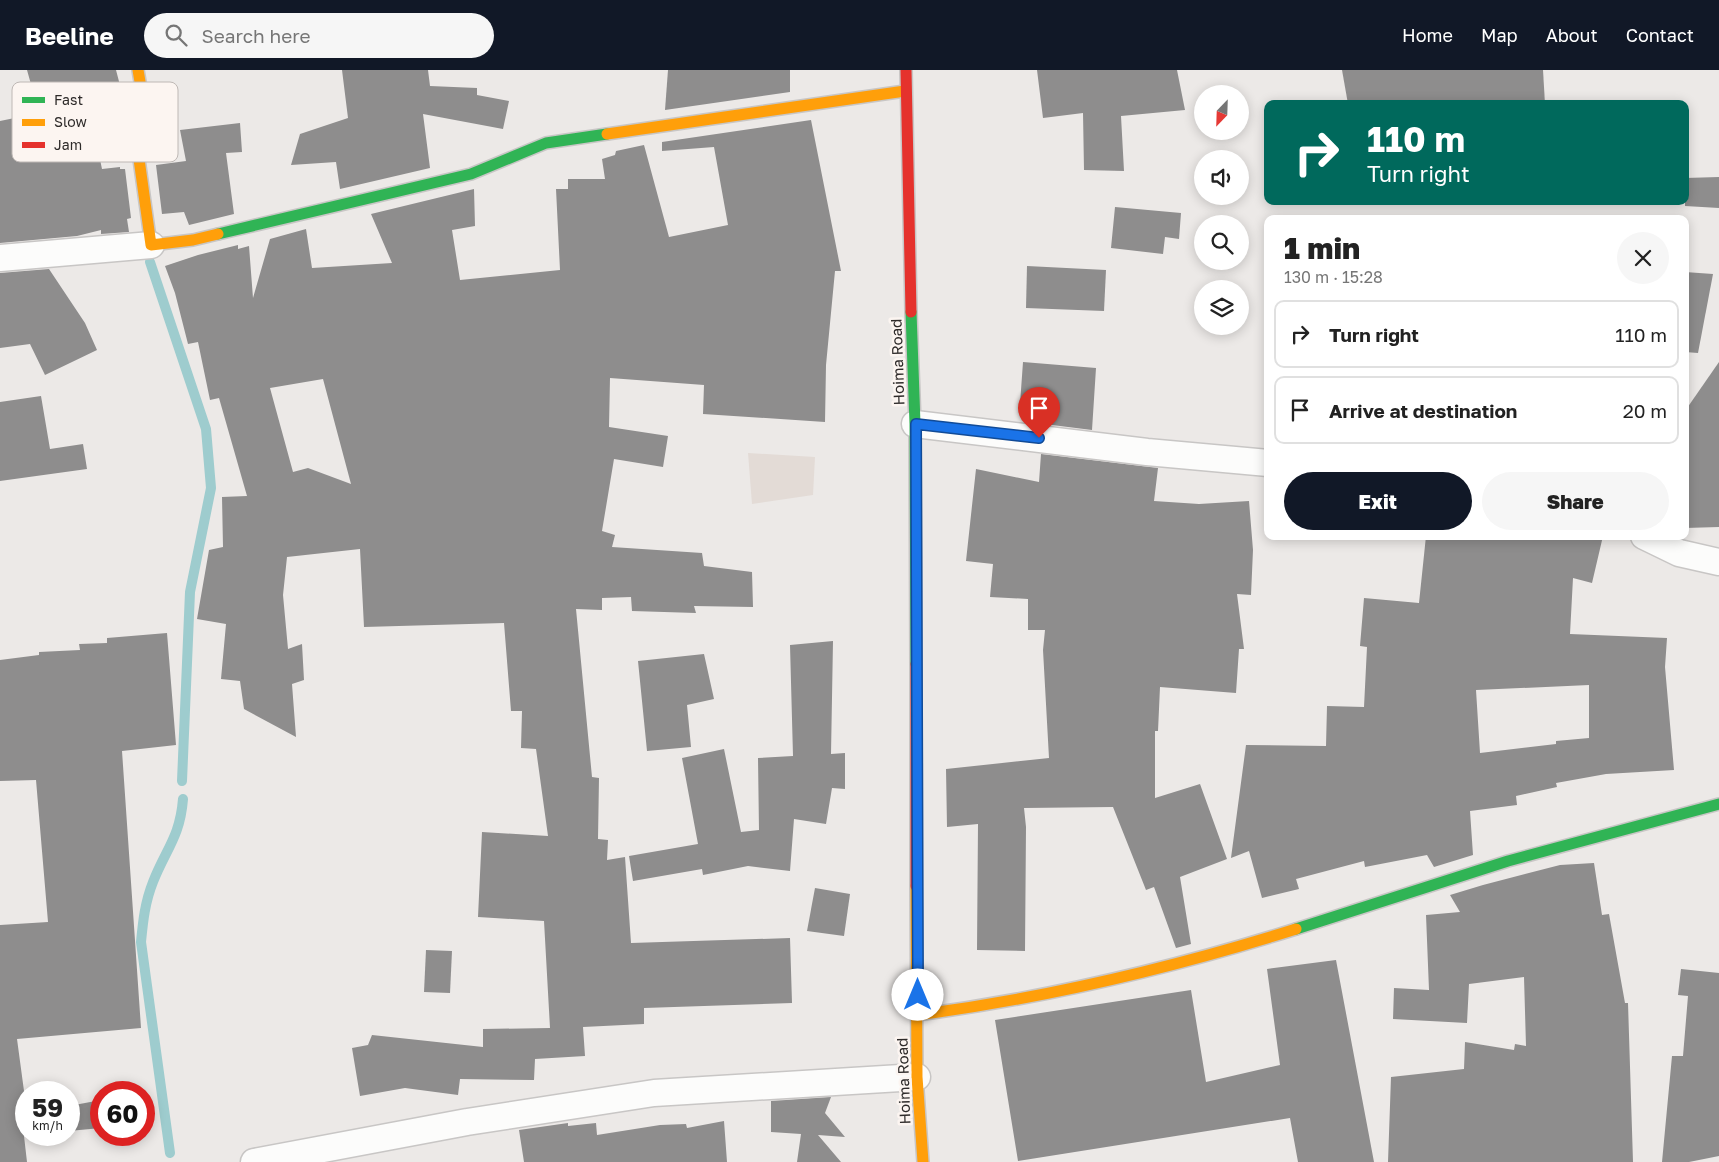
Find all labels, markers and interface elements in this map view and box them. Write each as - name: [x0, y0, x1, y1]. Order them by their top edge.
- search box: [144, 13, 494, 58]
- text: Beeline: [25, 21, 114, 50]
- icon: search: [162, 21, 190, 49]
- text: Search here: [202, 24, 310, 47]
- text: Home: [1402, 24, 1453, 46]
- text: Map: [1481, 24, 1518, 46]
- text: About: [1546, 24, 1598, 46]
- text: Contact: [1626, 24, 1694, 46]
- legend: [12, 82, 178, 162]
- north arrow: [1194, 85, 1249, 140]
- map controls: [1194, 85, 1249, 335]
- text: Fast: [54, 91, 83, 108]
- text: Slow: [54, 113, 87, 130]
- text: 110 m: [1367, 118, 1465, 160]
- icon: right: [1284, 120, 1349, 185]
- text: Jam: [54, 136, 82, 153]
- button: sound: [1194, 150, 1249, 205]
- text: Turn right: [1367, 160, 1470, 187]
- button: search: [1194, 215, 1249, 270]
- text: 1 min: [1284, 230, 1360, 266]
- button: close: [1617, 232, 1669, 284]
- text: 130 m · 15:28: [1284, 267, 1383, 287]
- button: layers: [1194, 280, 1249, 335]
- street label: Hoima Road: [886, 318, 908, 406]
- icon: right: [1286, 320, 1314, 348]
- text: Turn right: [1329, 323, 1419, 346]
- text: 110 m: [1615, 323, 1667, 346]
- pin: [1018, 387, 1060, 438]
- icon: arrive: [1025, 394, 1053, 422]
- icon: arrive: [1286, 396, 1314, 424]
- text: Arrive at destination: [1329, 399, 1517, 422]
- text: 20 m: [1623, 399, 1667, 422]
- button: Exit: [1284, 472, 1472, 530]
- button: Share: [1482, 472, 1669, 530]
- position arrow: [891, 968, 943, 1020]
- street label: Hoima Road: [892, 1037, 914, 1125]
- speed limit sign: 60: [90, 1081, 155, 1146]
- text: 59: [32, 1092, 63, 1123]
- text: km/h: [32, 1118, 63, 1133]

